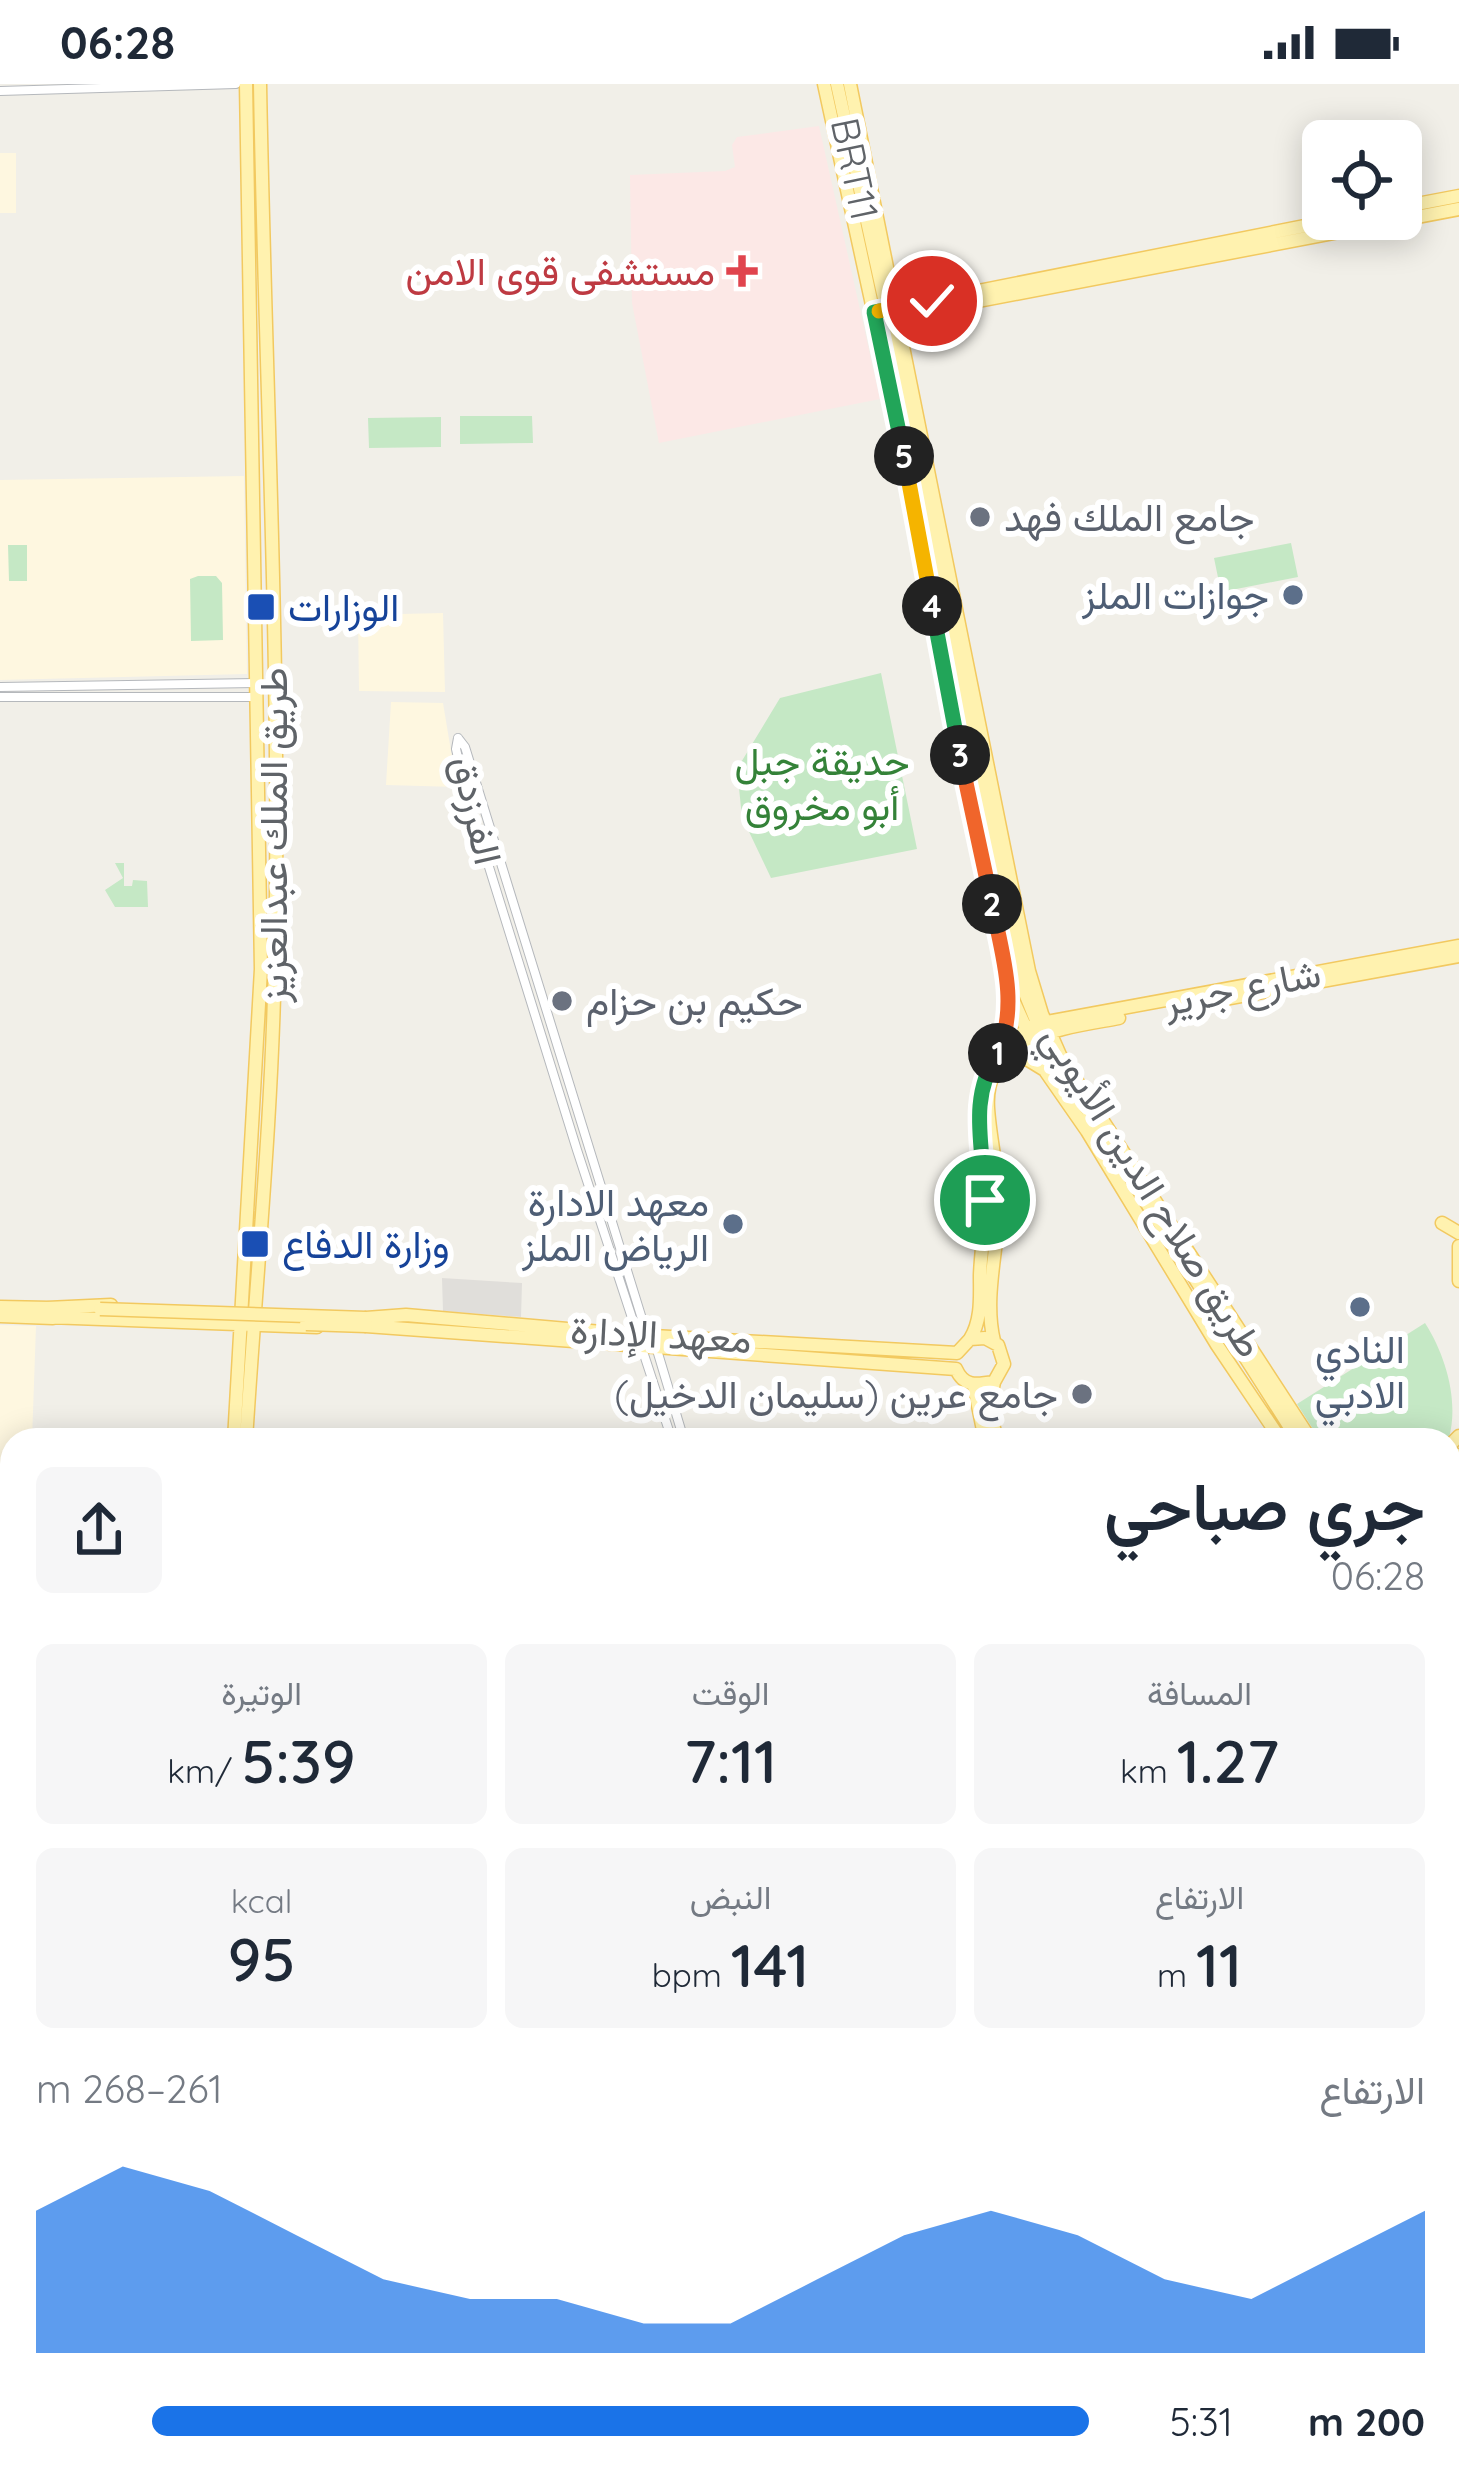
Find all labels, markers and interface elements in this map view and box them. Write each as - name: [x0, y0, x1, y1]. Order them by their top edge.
- text: 06:28: [60, 14, 175, 70]
- street label: BRT11: [821, 113, 890, 225]
- map controls: [1302, 120, 1422, 240]
- button: locate: [1302, 120, 1422, 240]
- place label: مستشفى قوى الامن: [406, 246, 715, 296]
- pin: [881, 250, 983, 352]
- marker: مستشفى قوى الامن: [726, 255, 758, 287]
- icon: check: [899, 268, 965, 334]
- pin: 5: [874, 426, 934, 486]
- text: 5: [894, 435, 914, 476]
- place label: جامع الملك فهد: [1004, 492, 1254, 545]
- marker: جامع الملك فهد: [967, 504, 993, 530]
- place label: جوازات الملز: [1081, 570, 1269, 620]
- pin: 4: [902, 576, 962, 636]
- place label: الوزارات: [288, 582, 399, 632]
- marker: جوازات الملز: [1280, 582, 1306, 608]
- text: 4: [922, 585, 942, 626]
- marker: الوزارات: [245, 591, 277, 623]
- street label: طريق الملك عبدالعزيز: [248, 667, 298, 1004]
- pin: 3: [930, 725, 990, 785]
- text: 3: [951, 734, 969, 775]
- park label: حديقة جبل أبو مخروق: [734, 736, 910, 831]
- street label: الفرزدق: [440, 751, 514, 869]
- pin: 2: [962, 874, 1022, 934]
- text: 2: [983, 883, 1001, 924]
- street label: شارع جرير: [1158, 947, 1325, 1029]
- place label: حكيم بن حزام: [586, 976, 803, 1027]
- marker: حكيم بن حزام: [549, 988, 575, 1014]
- street label: طريق صلاح الدين الأيوبي: [1024, 1015, 1276, 1370]
- pin: 1: [968, 1023, 1028, 1083]
- text: 1: [992, 1032, 1004, 1073]
- pin: [934, 1149, 1036, 1251]
- icon: arrive: [952, 1167, 1018, 1233]
- place label: معهد الادارة الرياض الملز: [521, 1177, 709, 1272]
- marker: معهد الادارة الرياض الملز: [720, 1211, 746, 1237]
- place label: وزارة الدفاع: [282, 1219, 450, 1271]
- marker: وزارة الدفاع: [239, 1228, 271, 1260]
- marker: النادي الادبي: [1347, 1294, 1373, 1320]
- street label: معهد الإدارة: [569, 1304, 753, 1365]
- place label: النادي الادبي: [1315, 1324, 1405, 1426]
- place label: جامع عرين (سليمان الدخيل): [614, 1369, 1058, 1422]
- marker: جامع عرين (سليمان الدخيل): [1069, 1381, 1095, 1407]
- text: جري صباحي: [1104, 1464, 1425, 1547]
- button: share: [36, 1467, 162, 1593]
- text: 06:28: [1331, 1551, 1425, 1600]
- text: الوتيرة: [221, 1672, 302, 1713]
- text: الوقت: [692, 1672, 769, 1713]
- text: المسافة: [1147, 1672, 1252, 1713]
- text: 5:39: [241, 1723, 356, 1798]
- text: 7:11: [684, 1723, 777, 1798]
- text: 1.27: [1177, 1723, 1279, 1798]
- text: /km: [167, 1750, 241, 1791]
- text: km: [1120, 1750, 1177, 1791]
- text: النبض: [690, 1876, 771, 1917]
- text: الارتفاع: [1155, 1876, 1244, 1917]
- text: kcal: [231, 1880, 292, 1921]
- text: 95: [228, 1921, 295, 1996]
- text: 141: [731, 1927, 809, 2002]
- text: 11: [1196, 1927, 1242, 2002]
- text: bpm: [652, 1954, 731, 1995]
- text: m: [1157, 1954, 1196, 1995]
- text: 261–268 m: [36, 2064, 223, 2113]
- text: الارتفاع: [1319, 2065, 1425, 2114]
- text: 5:31: [1170, 2397, 1233, 2446]
- text: 200 m: [1308, 2397, 1425, 2446]

